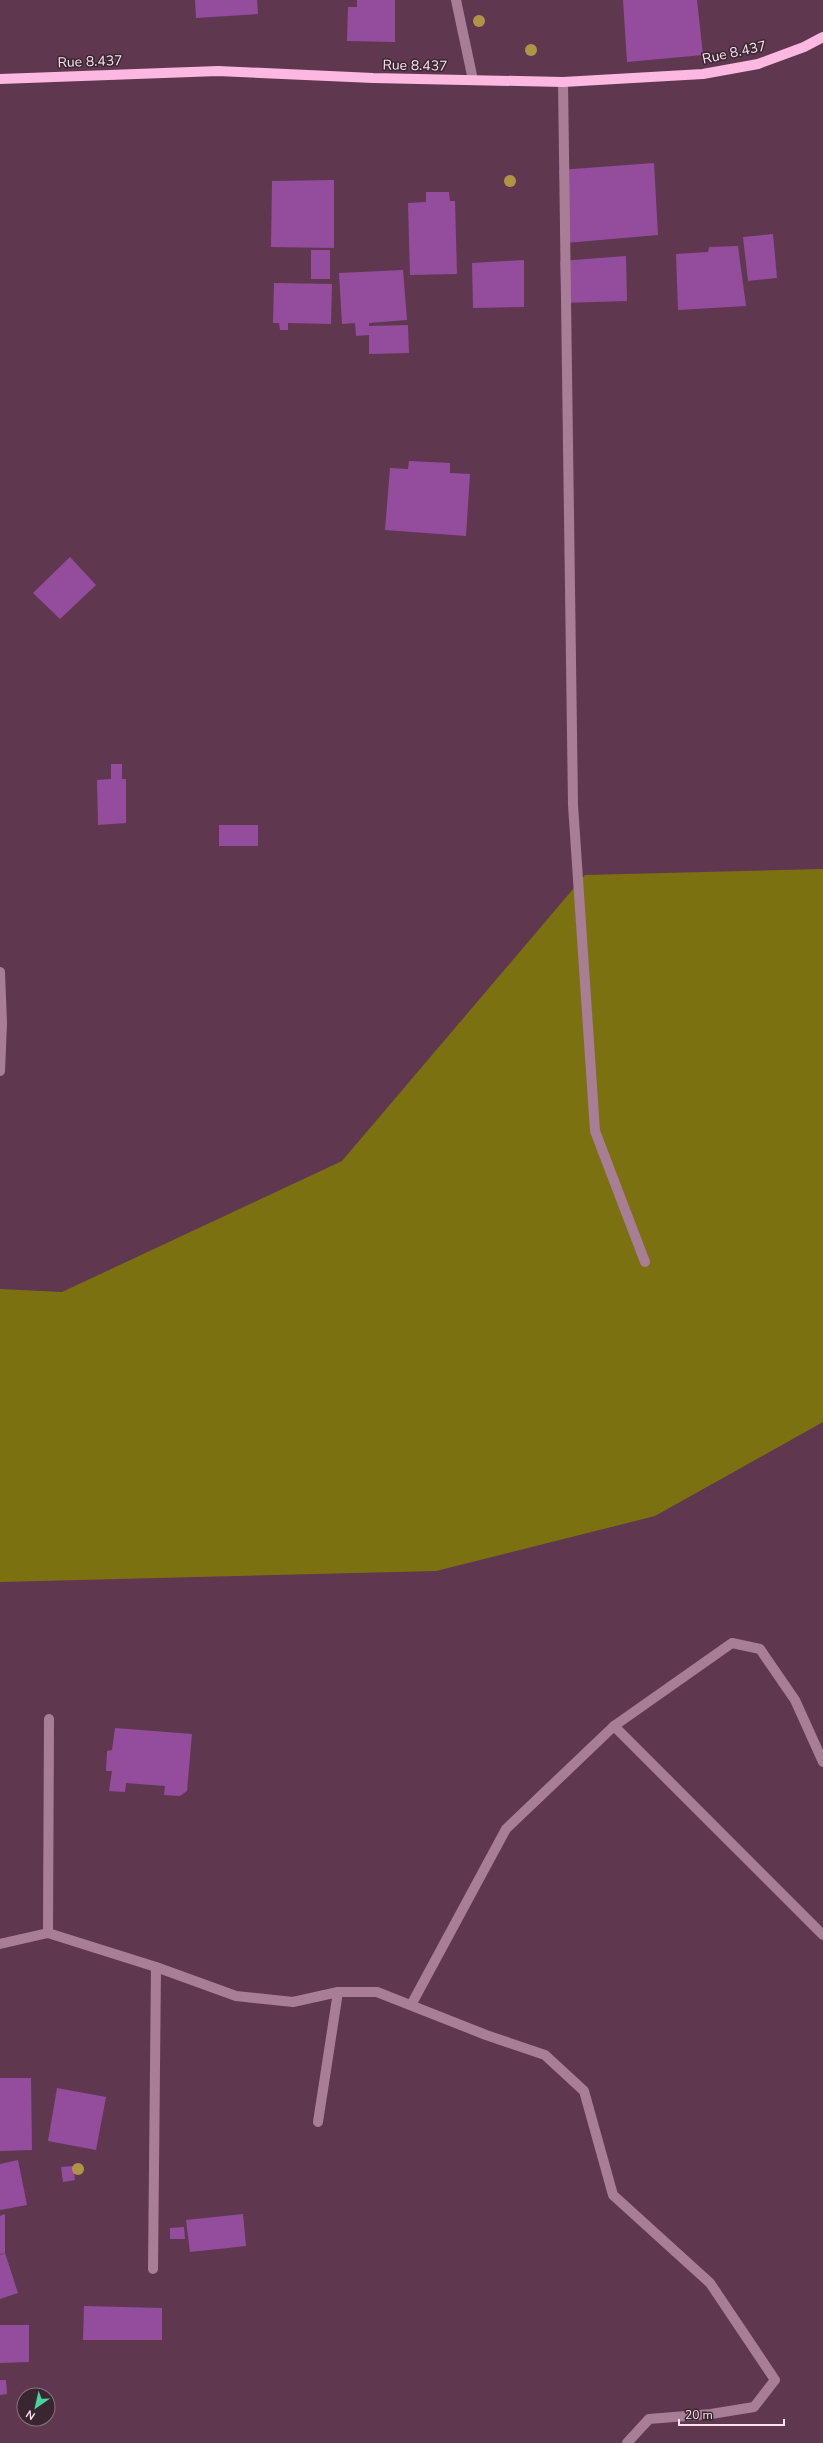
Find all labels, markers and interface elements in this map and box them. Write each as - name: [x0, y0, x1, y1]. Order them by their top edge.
- street label: Rue 8.437: [700, 36, 768, 69]
- street label: Rue 8.437: [57, 51, 123, 72]
- street label: Rue 8.437: [382, 55, 448, 76]
- north arrow: [16, 2387, 56, 2427]
- scale bar: [679, 2401, 784, 2427]
- text: N: [23, 2406, 38, 2423]
- text: 20 m: [685, 2407, 713, 2423]

